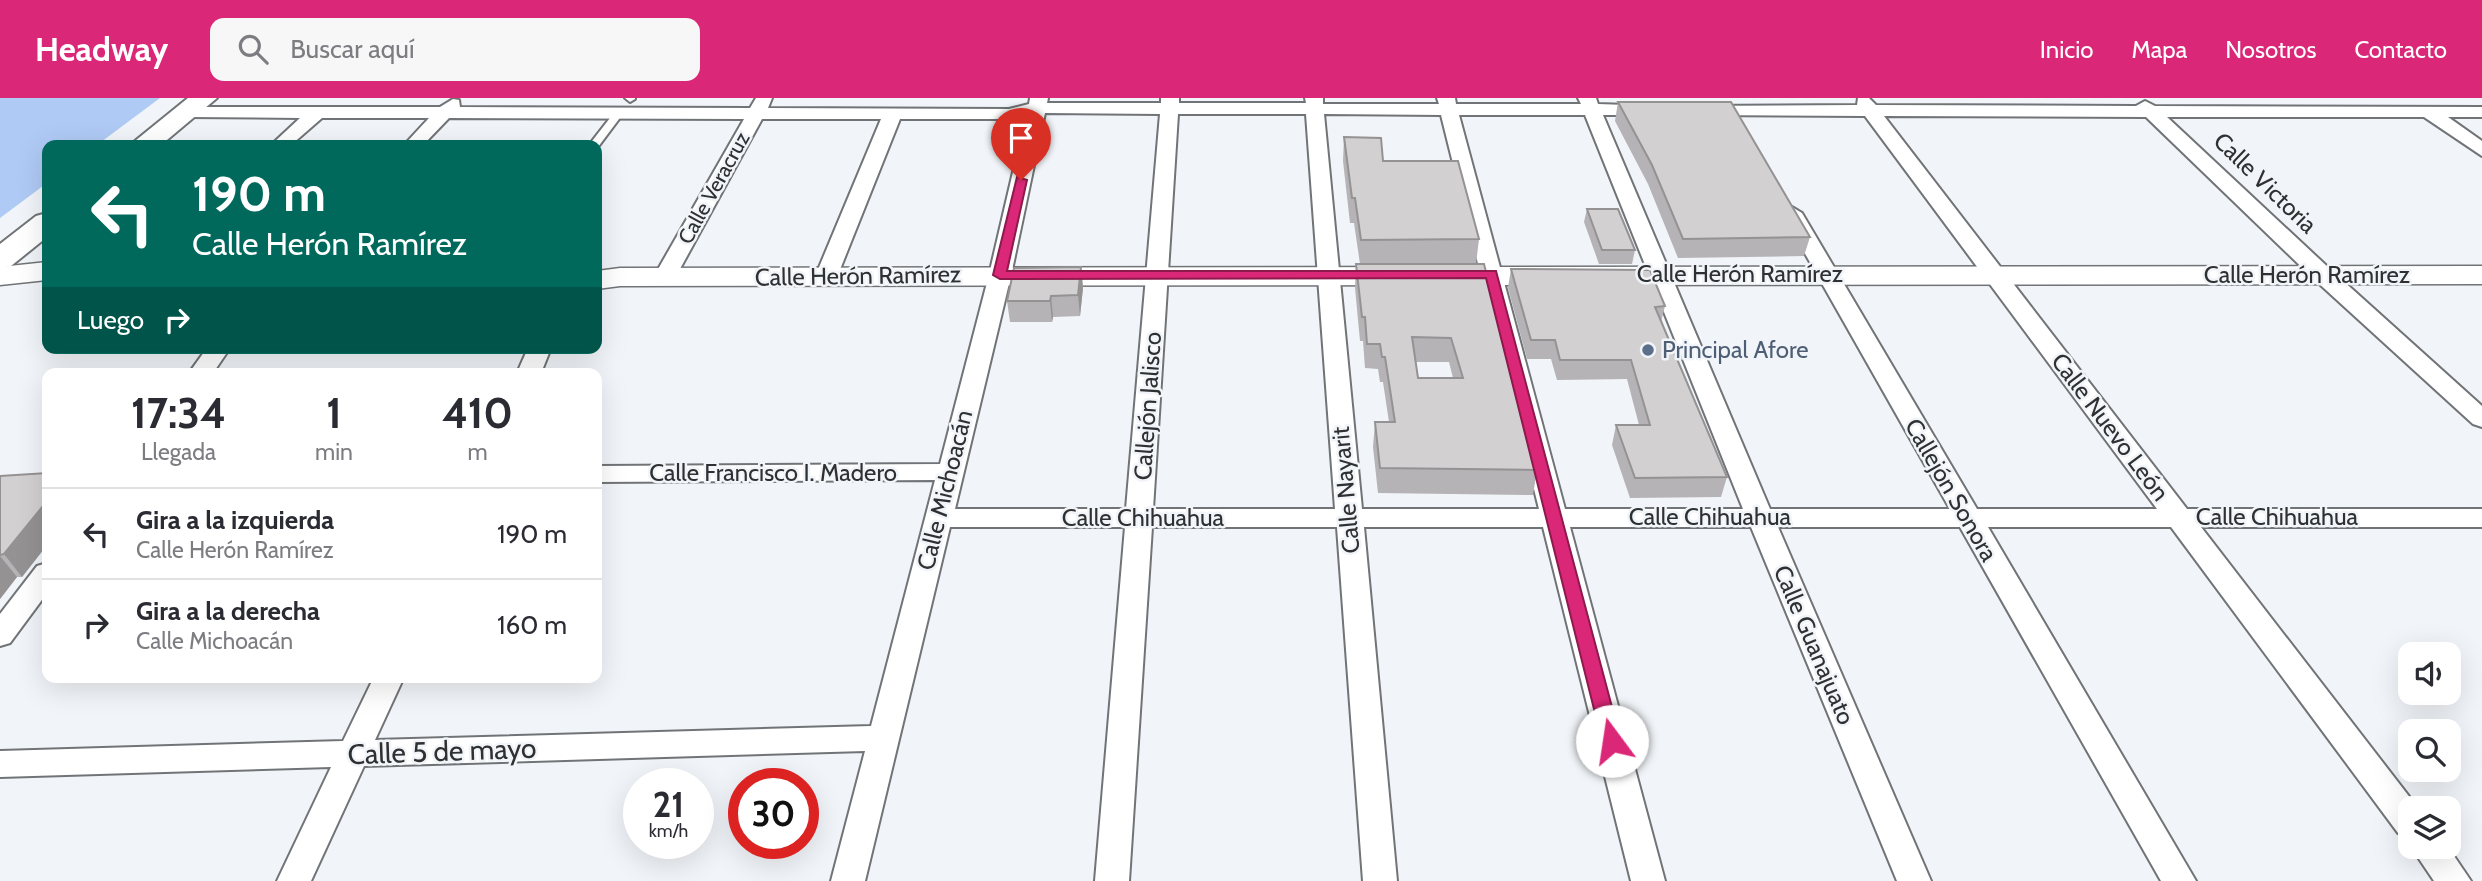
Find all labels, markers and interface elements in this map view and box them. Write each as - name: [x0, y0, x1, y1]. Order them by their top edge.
- search box: [210, 18, 700, 81]
- text: Headway: [35, 29, 168, 69]
- icon: search: [234, 30, 272, 68]
- text: Buscar aquí: [290, 33, 414, 65]
- text: Inicio: [2040, 35, 2093, 64]
- text: Mapa: [2131, 35, 2187, 64]
- text: Nosotros: [2225, 35, 2316, 64]
- text: Contacto: [2354, 35, 2447, 64]
- pin: [991, 108, 1051, 180]
- icon: arrive: [1002, 119, 1040, 157]
- street label: Calle Victoria: [2208, 126, 2323, 239]
- street label: Calle Veracruz: [673, 127, 755, 248]
- text: 190 m: [192, 164, 326, 223]
- icon: left: [77, 168, 168, 259]
- text: Calle Herón Ramírez: [192, 224, 467, 263]
- street label: Calle Herón Ramírez: [755, 259, 961, 292]
- street label: Calle Herón Ramírez: [1637, 259, 1843, 288]
- street label: Calle Herón Ramírez: [2204, 260, 2410, 289]
- icon: right: [158, 301, 196, 339]
- text: Luego: [77, 304, 144, 336]
- street label: Callejón Jalisco: [1128, 331, 1167, 481]
- place label: Principal Afore: [1662, 335, 1808, 364]
- marker: Principal Afore: [1640, 342, 1656, 358]
- street label: Calle Nuevo León: [2045, 347, 2175, 506]
- text: 17:34: [131, 387, 226, 439]
- text: 1: [326, 387, 342, 439]
- text: 410: [442, 387, 513, 439]
- street label: Calle Michoacán: [911, 407, 978, 573]
- street label: Callejón Sonora: [1899, 413, 2004, 567]
- street label: Calle Nayarit: [1326, 425, 1365, 555]
- text: Llegada: [141, 438, 216, 466]
- text: min: [315, 438, 353, 466]
- text: m: [467, 438, 488, 466]
- street label: Calle Francisco I. Madero: [649, 458, 897, 487]
- street label: Calle Chihuahua: [1629, 502, 1792, 531]
- street label: Calle Chihuahua: [2196, 502, 2359, 531]
- street label: Calle Chihuahua: [1062, 503, 1225, 532]
- text: Gira a la izquierda: [136, 504, 334, 536]
- icon: left: [77, 515, 115, 553]
- text: 190 m: [497, 518, 567, 550]
- text: Calle Herón Ramírez: [136, 536, 334, 564]
- street label: Calle Guanajuato: [1768, 561, 1861, 729]
- text: Gira a la derecha: [136, 595, 320, 627]
- icon: right: [77, 606, 115, 644]
- text: 160 m: [497, 609, 567, 641]
- text: Calle Michoacán: [136, 627, 293, 655]
- map controls: [2398, 642, 2461, 859]
- button: sound: [2398, 642, 2461, 705]
- position arrow: [1575, 704, 1649, 778]
- button: search: [2398, 719, 2461, 782]
- street label: Calle 5 de mayo: [347, 731, 537, 771]
- speed limit sign: 30: [728, 768, 819, 859]
- text: 21: [653, 783, 684, 826]
- button: layers: [2398, 796, 2461, 859]
- text: km/h: [649, 820, 688, 842]

